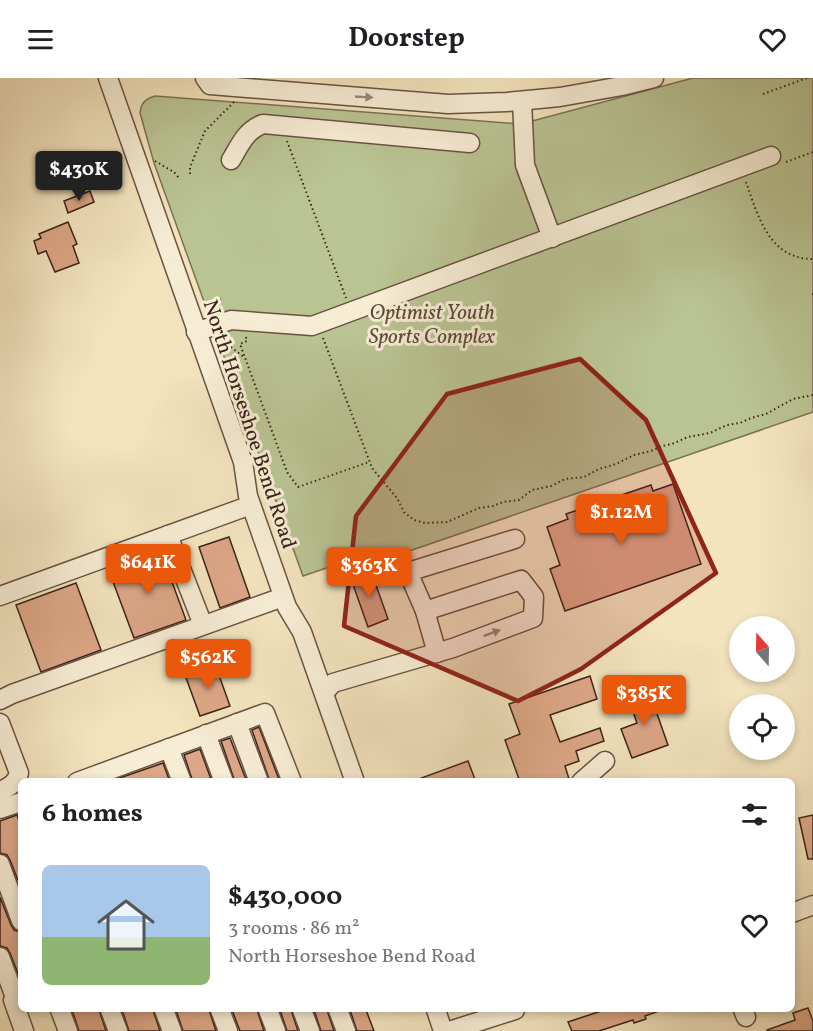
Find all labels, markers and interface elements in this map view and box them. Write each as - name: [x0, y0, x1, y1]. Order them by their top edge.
- text: Doorstep: [348, 20, 465, 58]
- icon: menu: [24, 23, 57, 56]
- icon: heart: [756, 23, 789, 56]
- one-way arrow: [355, 92, 374, 102]
- pin: $430K: [37, 151, 121, 202]
- text: $430K: [49, 156, 109, 184]
- street label: North Horseshoe Bend Road: [195, 296, 303, 553]
- park label: Optimist Youth Sports Complex: [369, 299, 496, 352]
- pin: $1.12M: [572, 494, 670, 545]
- text: $1.12M: [590, 499, 652, 527]
- pin: $641K: [106, 544, 190, 595]
- pin: $363K: [327, 547, 411, 598]
- text: $641K: [120, 549, 176, 577]
- text: $363K: [341, 552, 397, 580]
- north arrow: [729, 616, 795, 682]
- map controls: [729, 616, 795, 760]
- one-way arrow: [483, 628, 501, 637]
- pin: $562K: [166, 639, 250, 690]
- text: $562K: [180, 644, 236, 672]
- pin: $385K: [602, 675, 686, 726]
- text: $385K: [616, 680, 672, 708]
- button: locate: [729, 694, 795, 760]
- text: 6 homes: [42, 796, 143, 832]
- icon: filters: [738, 798, 771, 831]
- text: $430,000: [228, 879, 342, 915]
- icon: home: [90, 889, 162, 961]
- icon: heart: [738, 909, 771, 942]
- text: 3 rooms · 86 m²: [228, 915, 359, 943]
- text: North Horseshoe Bend Road: [228, 943, 476, 971]

